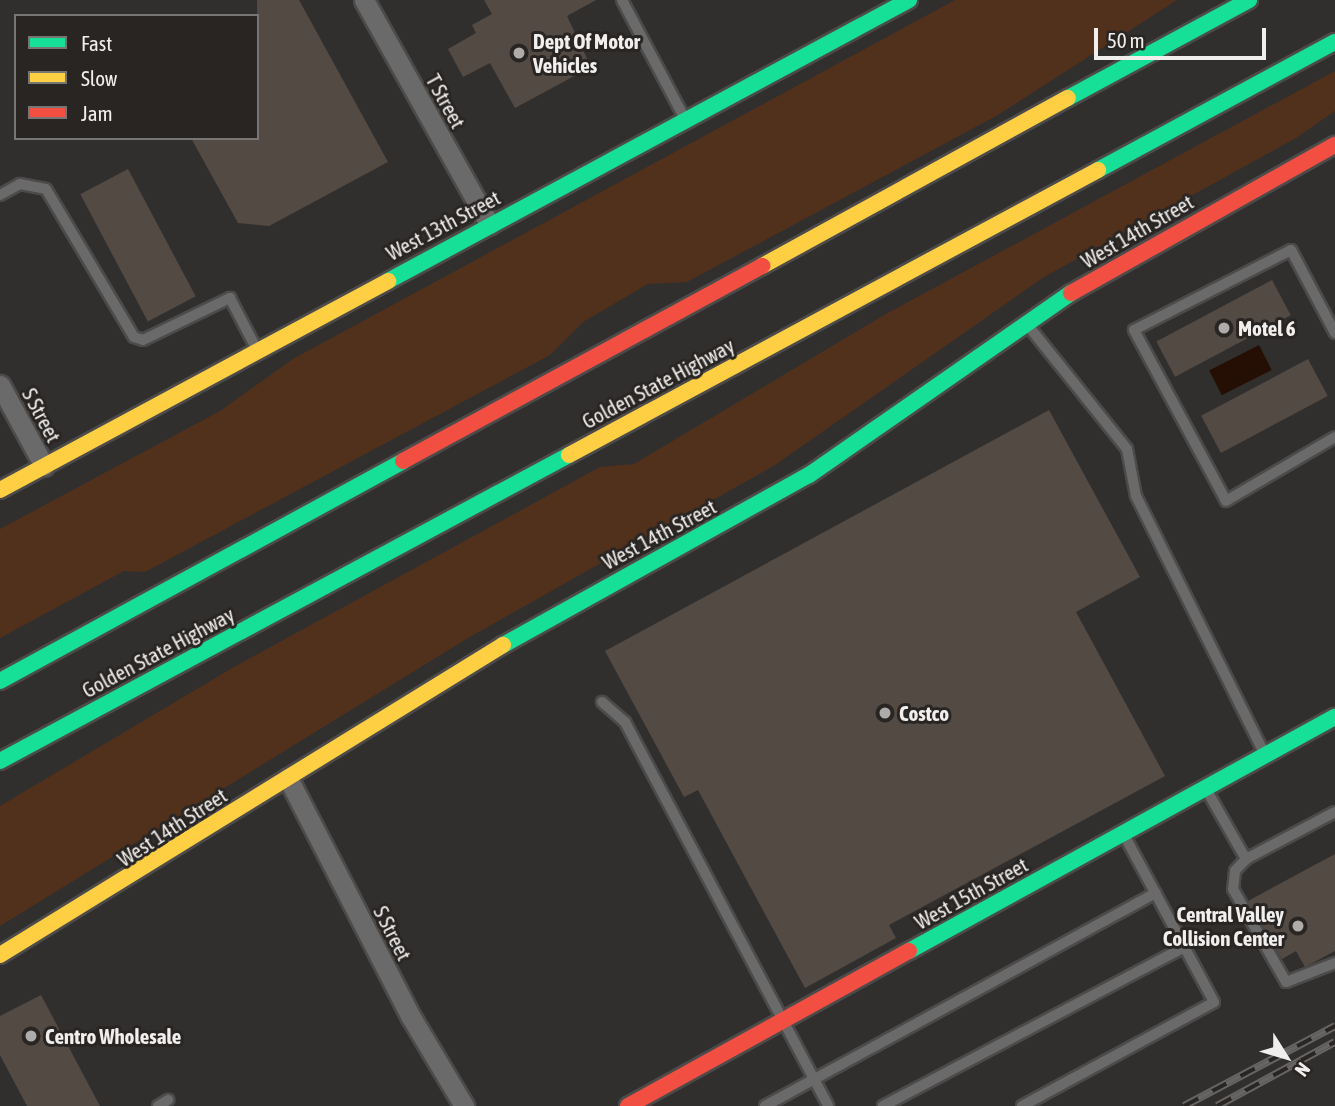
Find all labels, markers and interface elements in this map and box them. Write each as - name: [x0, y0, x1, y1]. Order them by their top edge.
- legend: [14, 14, 259, 140]
- scale bar: [1097, 14, 1268, 58]
- place label: Dept Of Motor Vehicles: [533, 28, 640, 78]
- text: 50 m: [1107, 28, 1145, 52]
- text: Fast: [81, 31, 112, 55]
- marker: Dept Of Motor Vehicles: [511, 45, 527, 61]
- text: Slow: [81, 66, 117, 90]
- street label: T Street: [421, 69, 471, 133]
- text: Jam: [81, 101, 113, 125]
- street label: West 13th Street: [382, 184, 504, 266]
- street label: West 14th Street: [1076, 189, 1198, 273]
- place label: Motel 6: [1238, 315, 1296, 341]
- marker: Motel 6: [1216, 320, 1232, 336]
- street label: Golden State Highway: [578, 332, 738, 434]
- street label: S Street: [17, 384, 67, 446]
- street label: West 14th Street: [598, 493, 720, 575]
- street label: Golden State Highway: [78, 601, 238, 703]
- place label: Costco: [899, 700, 949, 726]
- marker: Costco: [877, 705, 893, 721]
- street label: West 14th Street: [113, 782, 231, 872]
- street label: West 15th Street: [910, 852, 1032, 934]
- place label: Central Valley Collision Center: [1163, 901, 1284, 951]
- street label: S Street: [369, 902, 417, 964]
- marker: Central Valley Collision Center: [1290, 918, 1306, 934]
- north arrow: [1251, 1022, 1321, 1092]
- place label: Centro Wholesale: [45, 1023, 181, 1049]
- marker: Centro Wholesale: [23, 1028, 39, 1044]
- text: N: [1291, 1059, 1315, 1081]

